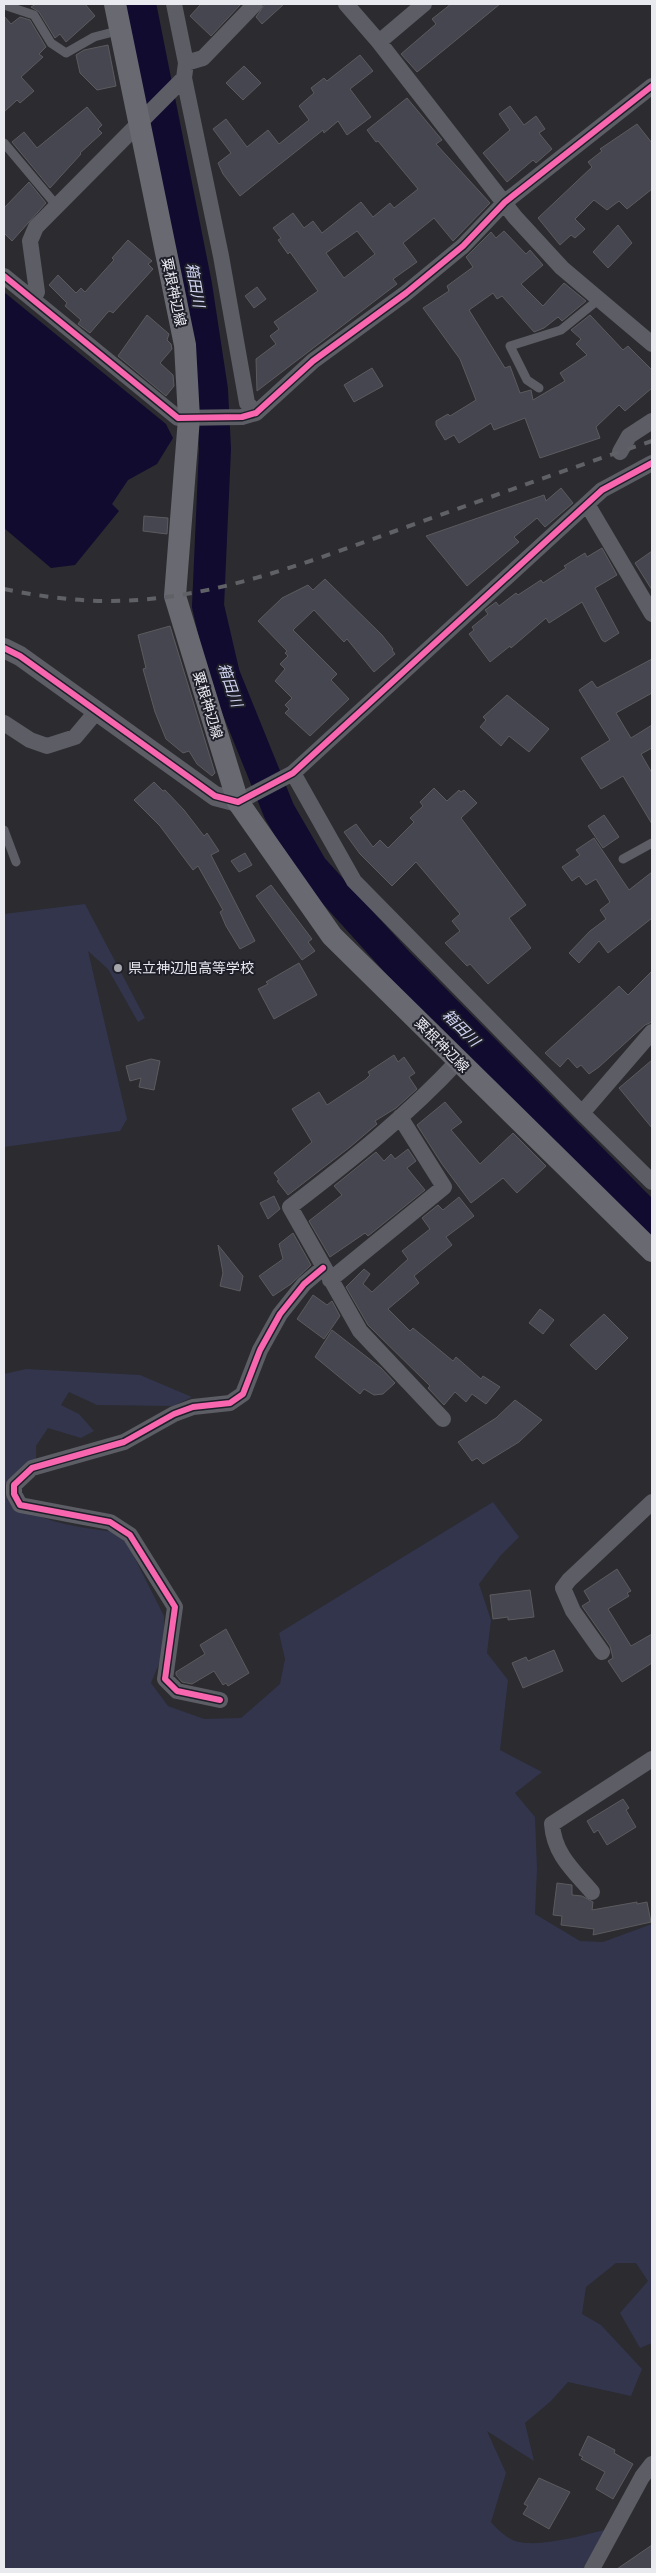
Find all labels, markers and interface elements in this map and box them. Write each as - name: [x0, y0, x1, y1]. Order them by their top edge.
- street label: 粟根神辺線: [157, 256, 191, 328]
- water label: 箱田川: [181, 261, 210, 311]
- water label: 箱田川: [213, 660, 248, 711]
- street label: 粟根神辺線: [188, 669, 228, 741]
- place label: 県立神辺旭高等学校: [128, 958, 254, 978]
- marker: 県立神辺旭高等学校: [112, 962, 124, 974]
- water label: 箱田川: [438, 1004, 486, 1052]
- street label: 粟根神辺線: [410, 1013, 474, 1077]

